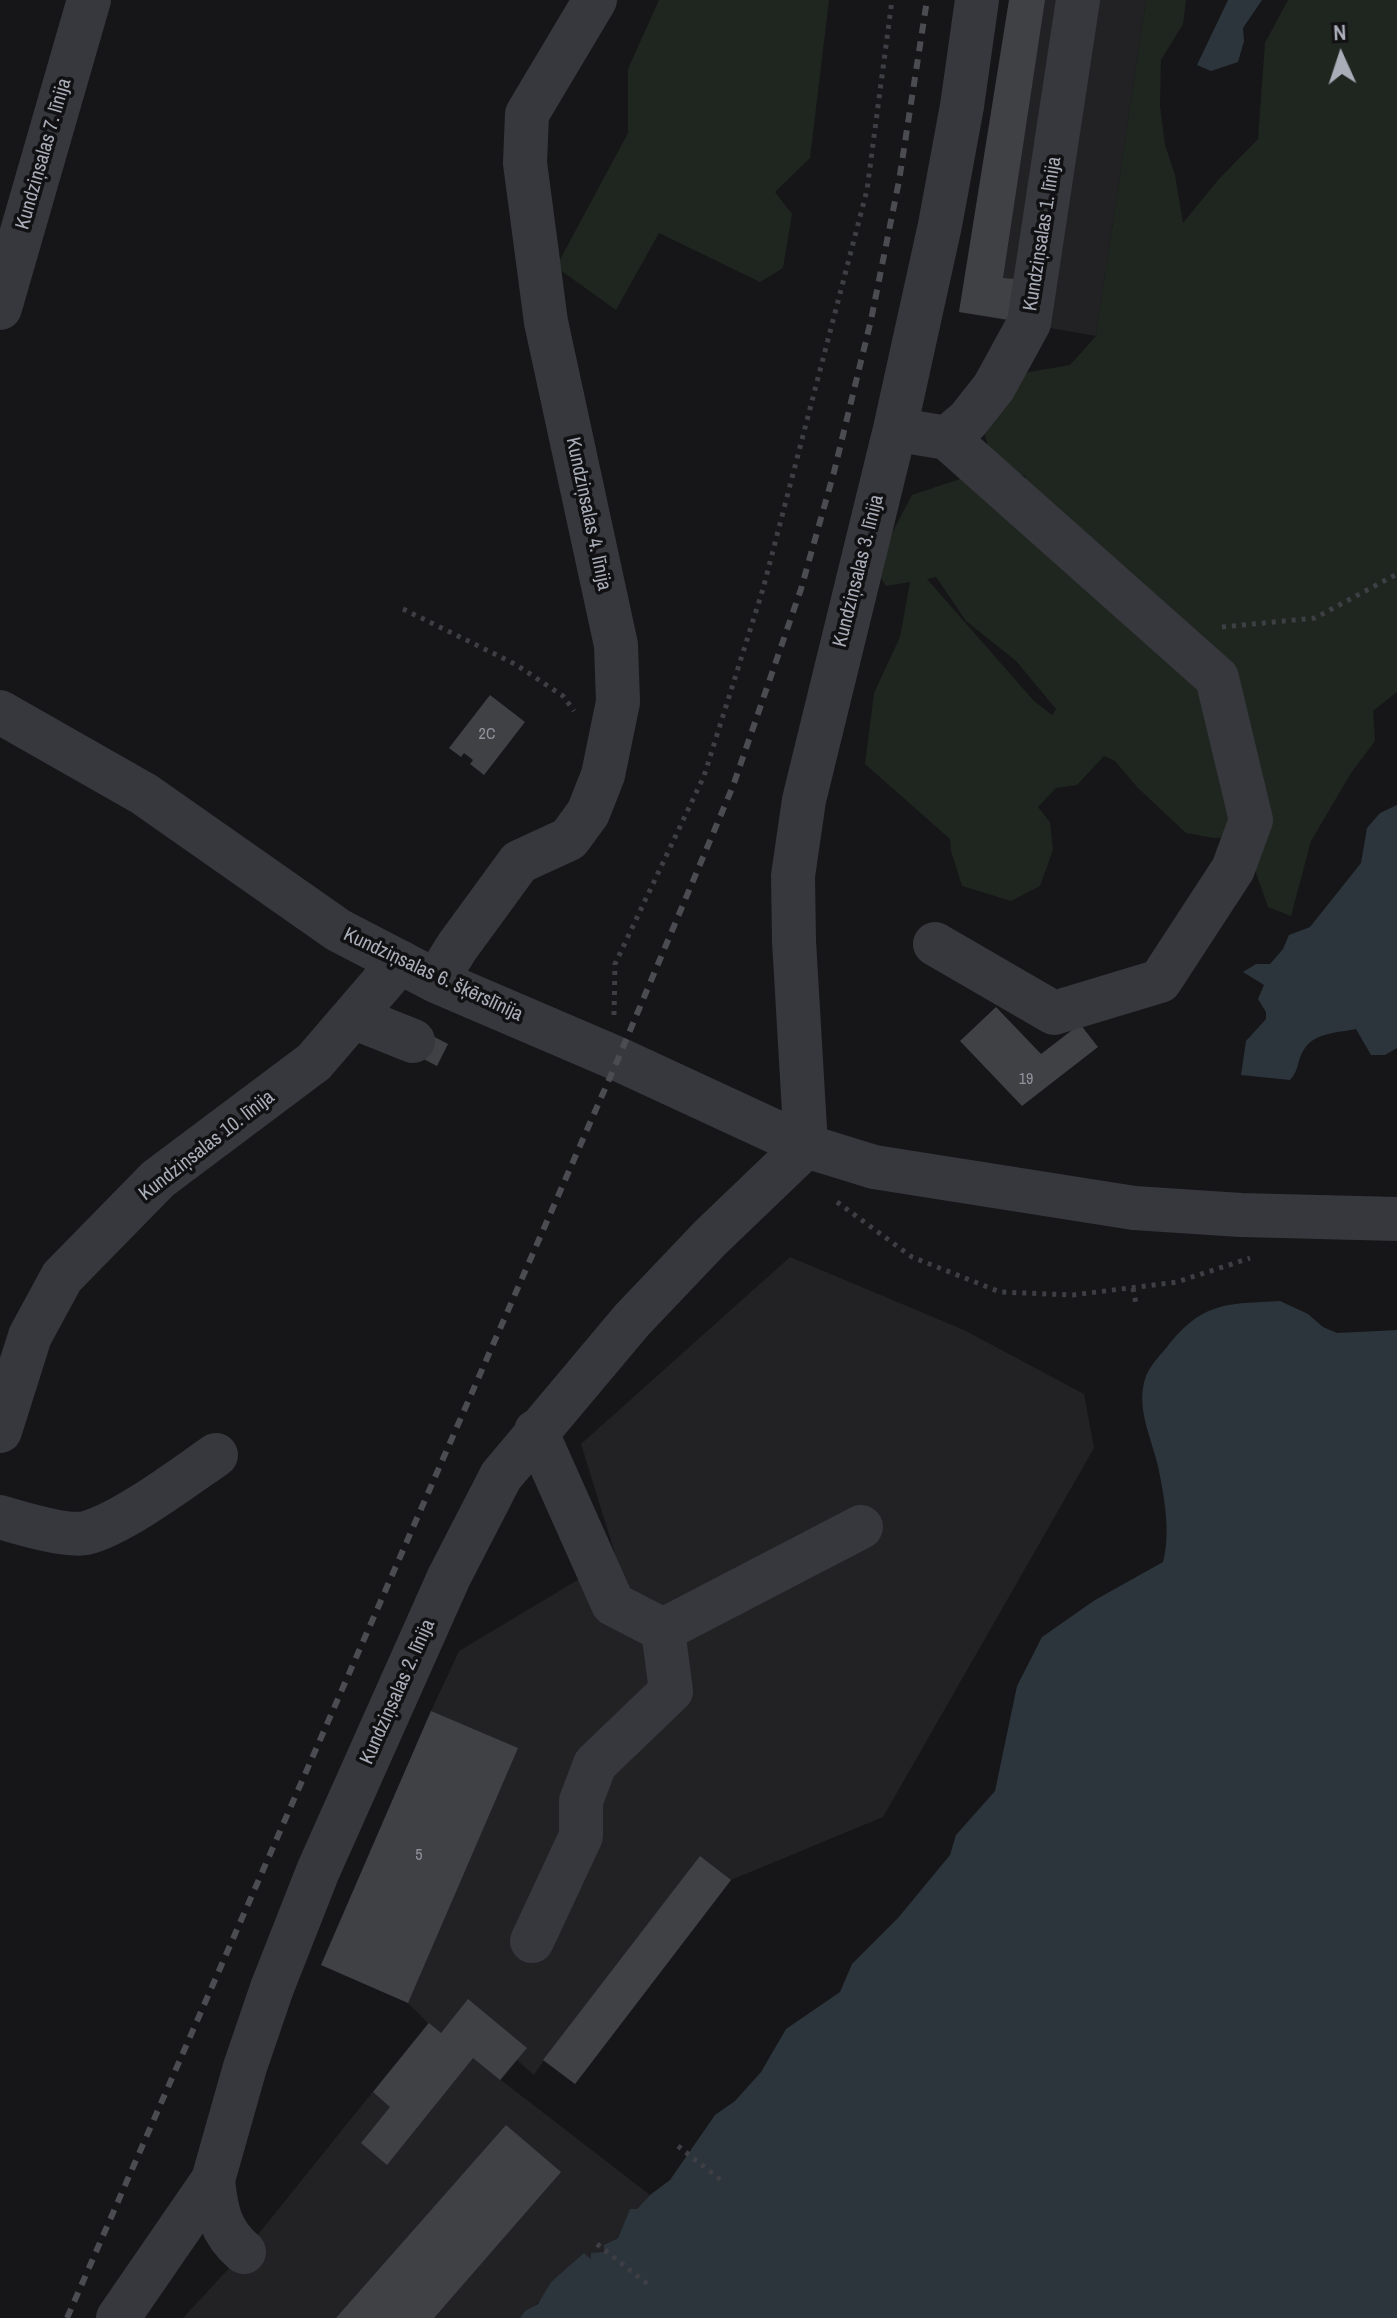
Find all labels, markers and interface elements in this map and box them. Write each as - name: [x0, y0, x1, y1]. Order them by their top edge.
- north arrow: [1301, 16, 1381, 96]
- text: N: [1332, 17, 1347, 47]
- street label: Kundziņsalas 7. līnija: [11, 76, 77, 232]
- street label: Kundziņsalas 1. līnija: [1019, 155, 1067, 313]
- street label: Kundziņsalas 4. līnija: [560, 435, 616, 593]
- street label: Kundziņsalas 3. līnija: [828, 492, 890, 650]
- house number: 2C: [479, 725, 495, 745]
- street label: Kundziņsalas 6. šķērslīnija: [340, 923, 526, 1027]
- house number: 19: [1019, 1070, 1033, 1090]
- street label: Kundziņsalas 10. līnija: [135, 1086, 279, 1206]
- street label: Kundziņsalas 2. līnija: [355, 1616, 441, 1768]
- house number: 5: [415, 1846, 423, 1866]

